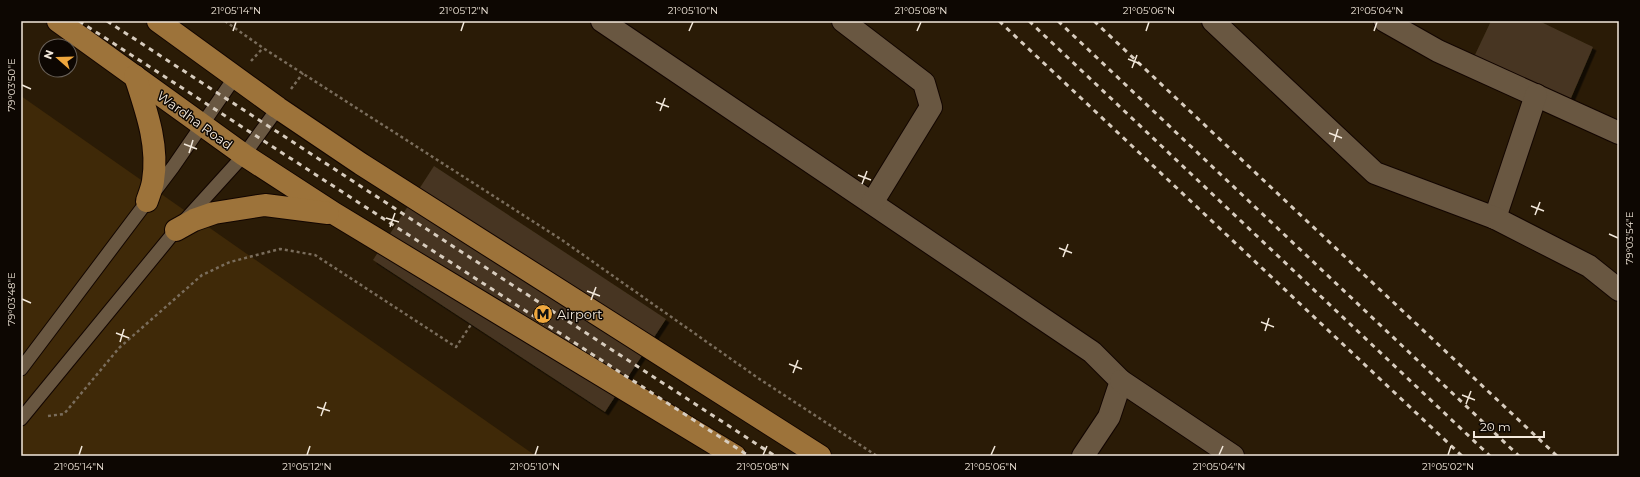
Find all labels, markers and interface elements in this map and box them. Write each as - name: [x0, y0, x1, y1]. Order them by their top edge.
- text: 21°05'14"N: [211, 4, 261, 17]
- text: 21°05'12"N: [439, 4, 489, 17]
- text: 21°05'10"N: [668, 4, 718, 17]
- text: 21°05'08"N: [895, 4, 947, 17]
- text: 21°05'06"N: [1123, 4, 1175, 17]
- text: 21°05'04"N: [1351, 4, 1403, 17]
- north arrow: [38, 38, 78, 78]
- text: N: [41, 48, 57, 61]
- text: 79°03'50"E: [5, 58, 18, 112]
- street label: Wardha Road: [154, 87, 236, 153]
- text: 79°03'54"E: [1623, 211, 1636, 264]
- text: 79°03'48"E: [5, 272, 18, 326]
- metro station icon: Airport: [532, 303, 554, 325]
- place label: Airport: [557, 306, 603, 322]
- scale bar: [1474, 413, 1544, 439]
- text: 20 m: [1480, 419, 1511, 434]
- text: 21°05'14"N: [54, 460, 104, 473]
- text: 21°05'12"N: [282, 460, 332, 473]
- text: 21°05'10"N: [510, 460, 560, 473]
- text: 21°05'08"N: [737, 460, 789, 473]
- text: 21°05'06"N: [965, 460, 1017, 473]
- text: 21°05'04"N: [1193, 460, 1245, 473]
- text: 21°05'02"N: [1422, 460, 1474, 473]

